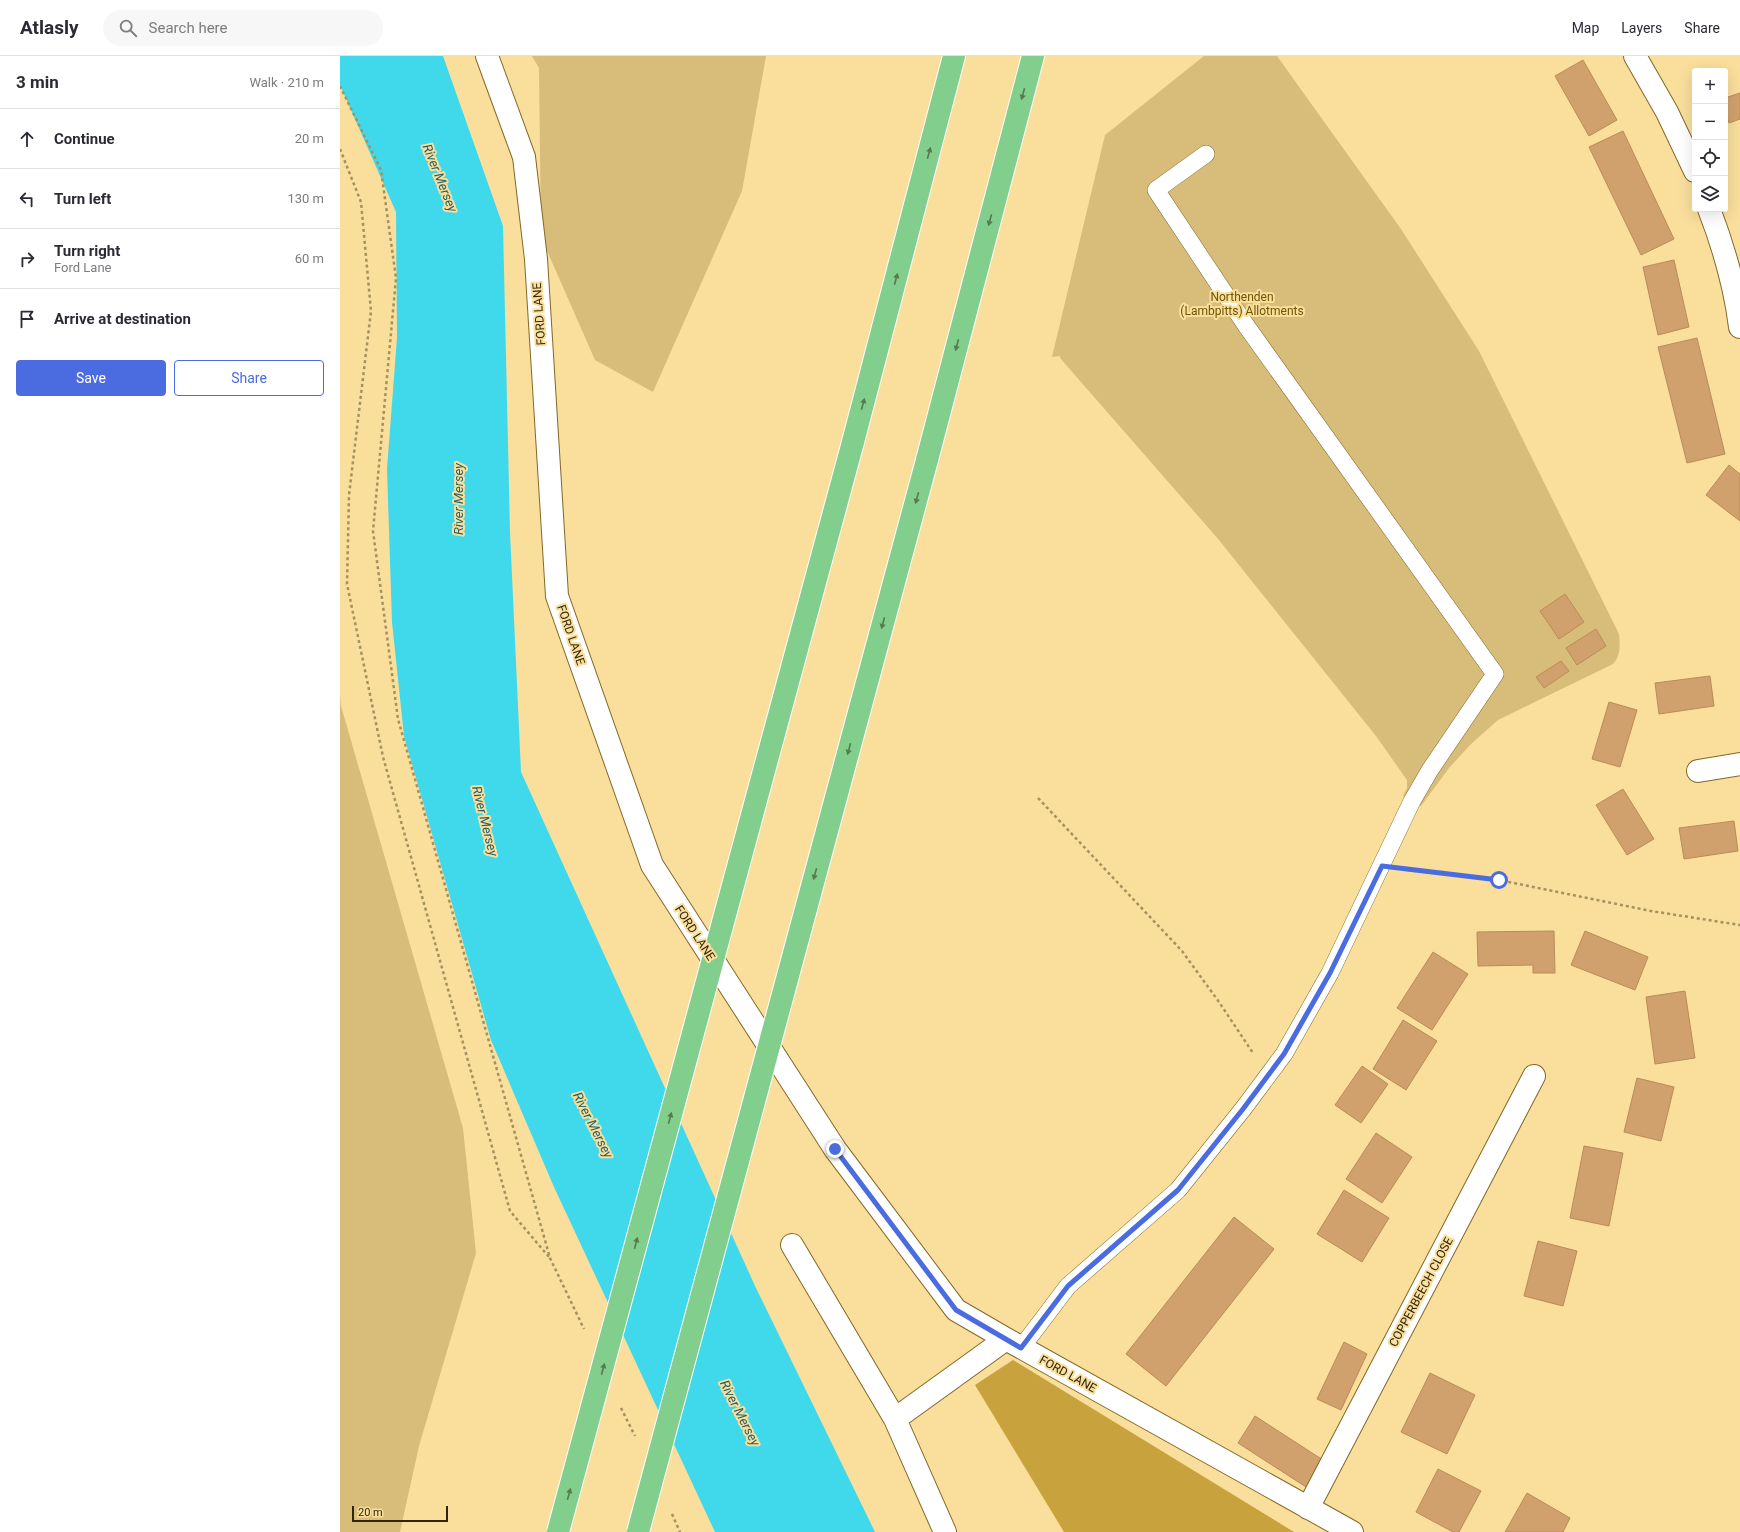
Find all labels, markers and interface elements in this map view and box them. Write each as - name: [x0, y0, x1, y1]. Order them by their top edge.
- search box: [103, 10, 383, 46]
- text: Atlasly: [20, 16, 79, 39]
- icon: search: [117, 17, 139, 39]
- text: Search here: [149, 19, 228, 37]
- text: Map: [1572, 20, 1599, 36]
- text: Layers: [1621, 20, 1662, 36]
- text: Share: [1684, 20, 1720, 36]
- map controls: [1692, 68, 1728, 212]
- button: +: [1692, 68, 1728, 104]
- text: 3 min: [16, 72, 59, 92]
- text: Walk · 210 m: [249, 75, 324, 90]
- one-way arrow: [1020, 88, 1026, 100]
- button: −: [1692, 104, 1728, 140]
- icon: ahead: [16, 128, 38, 150]
- text: Continue: [54, 130, 115, 148]
- text: 20 m: [295, 131, 324, 146]
- button: locate: [1692, 140, 1728, 176]
- water label: River Mersey: [420, 142, 461, 215]
- one-way arrow: [926, 147, 932, 159]
- button: layers: [1692, 176, 1728, 212]
- icon: left: [16, 188, 38, 210]
- text: Turn left: [54, 190, 111, 208]
- text: 130 m: [287, 191, 324, 206]
- one-way arrow: [987, 214, 993, 226]
- text: Turn right: [54, 242, 120, 260]
- icon: right: [16, 248, 38, 270]
- text: 60 m: [295, 251, 324, 266]
- text: Ford Lane: [54, 260, 111, 275]
- one-way arrow: [893, 272, 899, 284]
- street label: FORD LANE: [530, 282, 548, 346]
- park label: Northenden (Lambpitts) Allotments: [1180, 290, 1304, 318]
- icon: arrive: [16, 308, 38, 330]
- text: Arrive at destination: [54, 310, 191, 328]
- one-way arrow: [954, 340, 960, 352]
- button: Save: [16, 360, 166, 396]
- button: Share: [174, 360, 324, 396]
- one-way arrow: [860, 398, 866, 410]
- water label: River Mersey: [451, 462, 466, 535]
- one-way arrow: [914, 492, 920, 504]
- street label: FORD LANE: [554, 603, 588, 667]
- one-way arrow: [880, 618, 886, 630]
- one-way arrow: [846, 743, 852, 755]
- water label: River Mersey: [469, 784, 501, 859]
- one-way arrow: [812, 868, 818, 881]
- route start: [1490, 871, 1508, 889]
- street label: FORD LANE: [672, 903, 718, 963]
- water label: River Mersey: [570, 1089, 617, 1161]
- one-way arrow: [668, 1112, 674, 1124]
- route end: [826, 1140, 844, 1158]
- street label: COPPERBEECH CLOSE: [1386, 1235, 1456, 1349]
- one-way arrow: [634, 1237, 640, 1250]
- street label: FORD LANE: [1037, 1353, 1099, 1395]
- one-way arrow: [600, 1363, 606, 1375]
- water label: River Mersey: [717, 1377, 764, 1449]
- one-way arrow: [566, 1488, 572, 1501]
- scale bar: [352, 1504, 448, 1523]
- text: 20 m: [358, 1506, 383, 1519]

